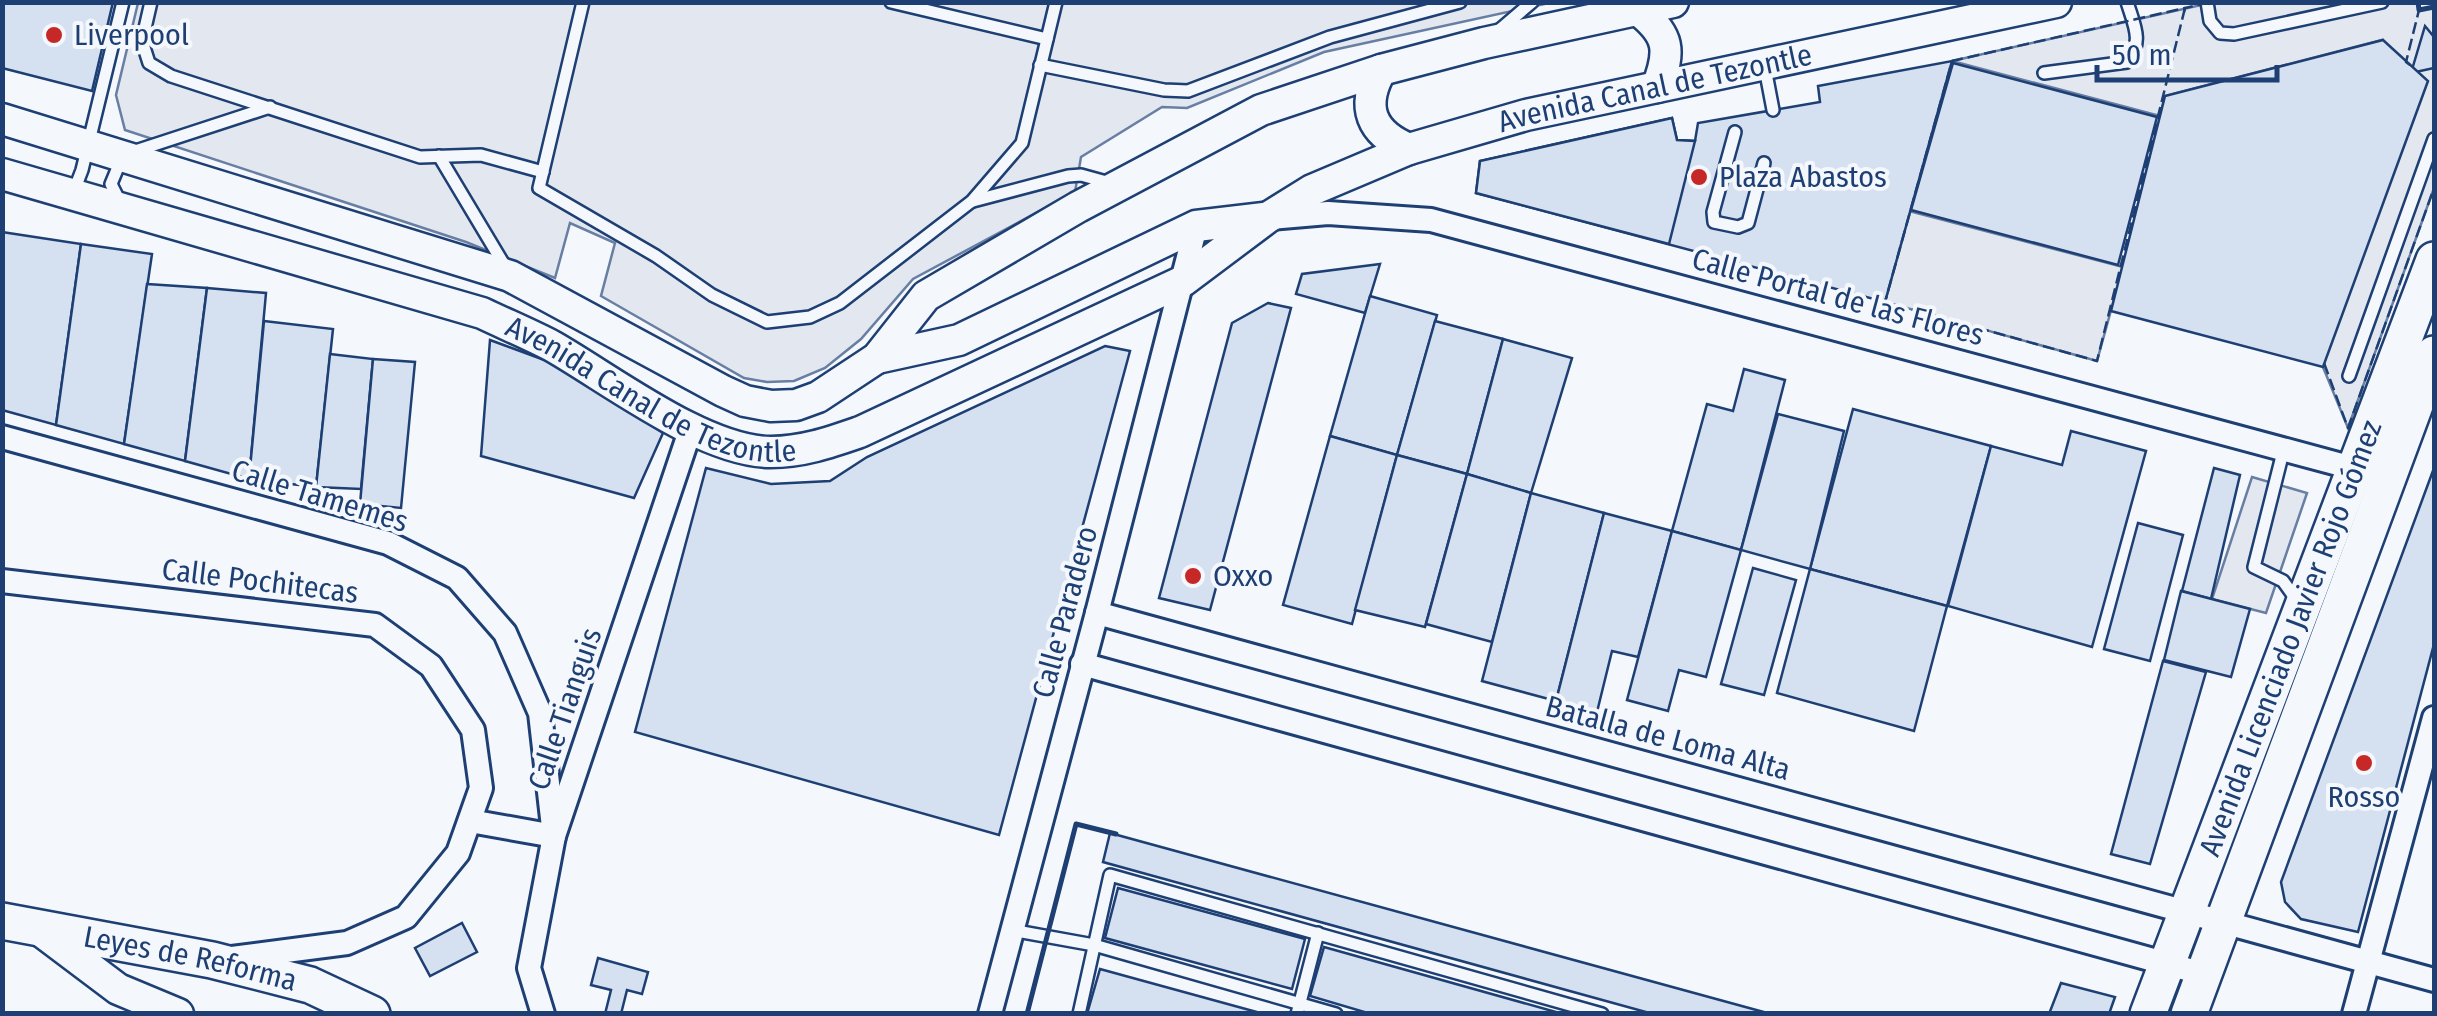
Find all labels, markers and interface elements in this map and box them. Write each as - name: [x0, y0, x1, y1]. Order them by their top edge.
- place label: Liverpool: [74, 17, 189, 53]
- scale bar: [2097, 20, 2277, 82]
- marker: Liverpool: [43, 24, 65, 46]
- street label: Avenida Canal de Tezontle: [1494, 37, 1815, 140]
- text: 50 m: [2112, 37, 2172, 73]
- place label: Plaza Abastos: [1719, 159, 1887, 195]
- marker: Plaza Abastos: [1688, 166, 1710, 188]
- street label: Calle Portal de las Flores: [1688, 241, 1988, 353]
- street label: Avenida Canal de Tezontle: [500, 308, 798, 470]
- street label: Avenida Licenciado Javier Rojo Gómez: [2192, 415, 2390, 861]
- street label: Calle Tamemes: [227, 452, 413, 540]
- street label: Calle Paradero: [1025, 522, 1105, 702]
- street label: Calle Pochitecas: [160, 551, 360, 611]
- place label: Oxxo: [1213, 558, 1273, 594]
- marker: Oxxo: [1182, 565, 1204, 587]
- street label: Calle Tianguis: [521, 623, 609, 795]
- street label: Batalla de Loma Alta: [1542, 688, 1794, 788]
- marker: Rosso: [2353, 752, 2375, 774]
- place label: Rosso: [2328, 779, 2400, 815]
- street label: Leyes de Reforma: [81, 919, 301, 999]

